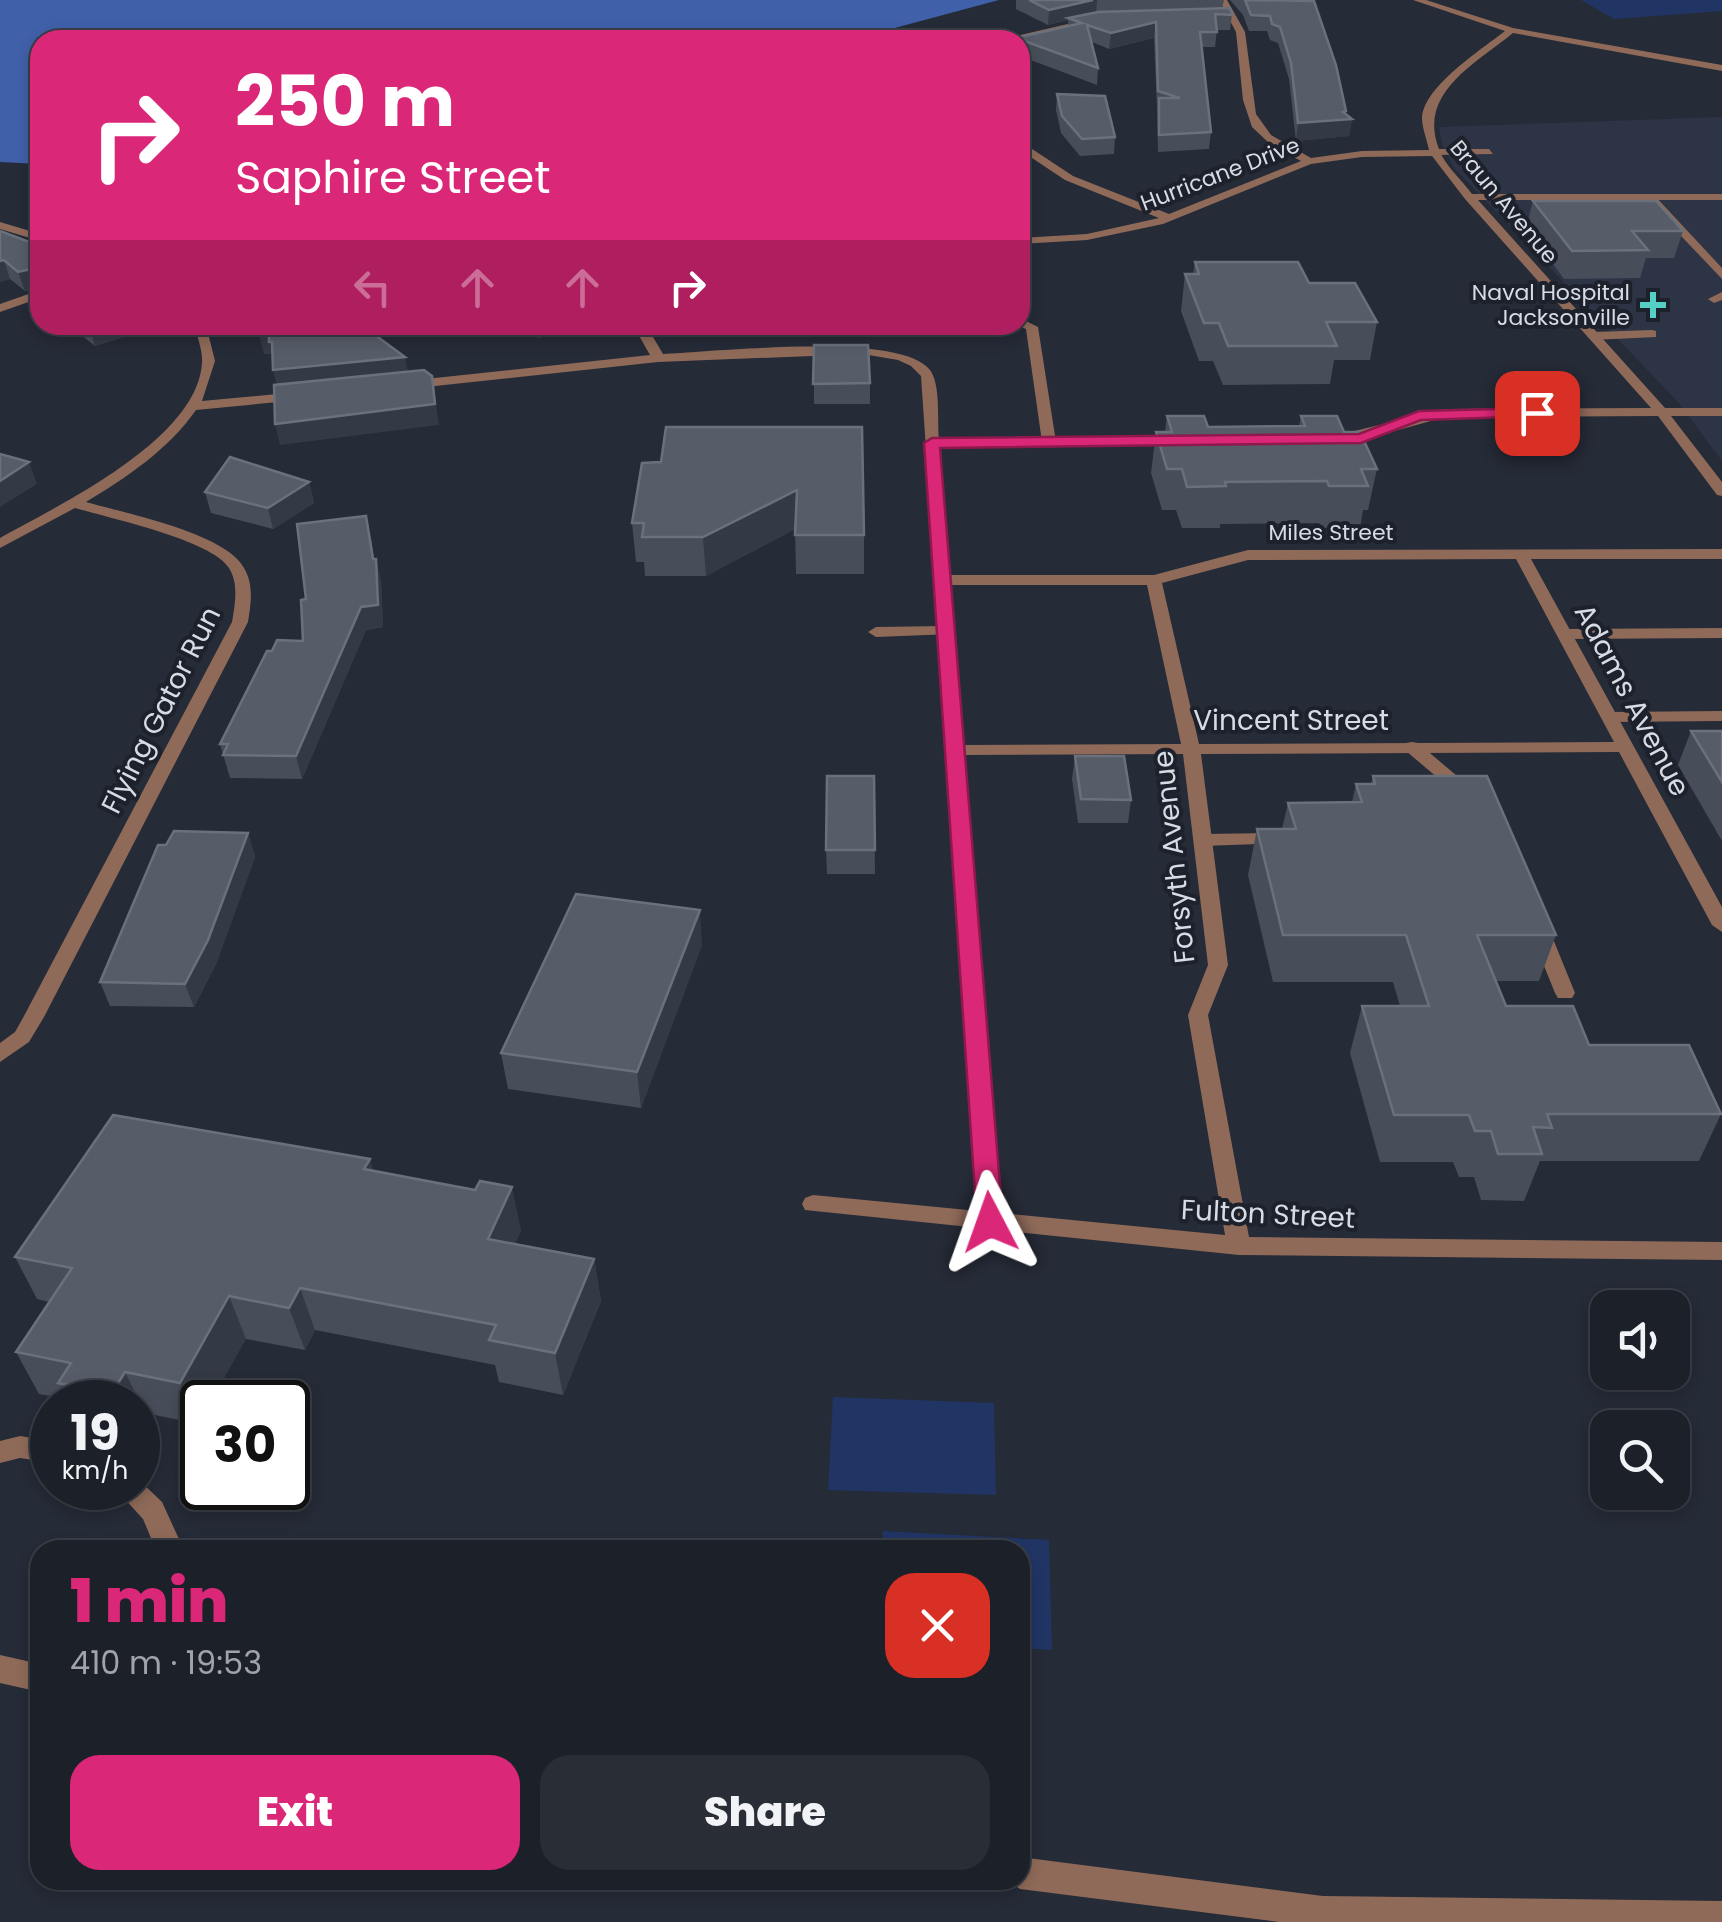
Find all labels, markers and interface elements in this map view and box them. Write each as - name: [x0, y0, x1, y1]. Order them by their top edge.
- text: 250 m: [235, 52, 455, 151]
- icon: right: [70, 70, 200, 200]
- street label: Hurricane Drive: [1136, 129, 1304, 219]
- street label: Braun Avenue: [1443, 133, 1565, 271]
- text: Saphire Street: [235, 146, 551, 209]
- icon: left: [345, 260, 400, 315]
- icon: ahead: [450, 260, 505, 315]
- icon: ahead: [555, 260, 610, 315]
- icon: right: [660, 260, 715, 315]
- place label: Naval Hospital Jacksonville: [1472, 277, 1630, 333]
- marker: Naval Hospital Jacksonville: [1640, 292, 1666, 318]
- pin: [1495, 371, 1580, 456]
- icon: arrive: [1510, 386, 1565, 441]
- street label: Miles Street: [1268, 517, 1394, 548]
- street label: Adams Avenue: [1565, 597, 1699, 803]
- street label: Flying Gator Run: [92, 600, 230, 820]
- street label: Vincent Street: [1193, 701, 1389, 740]
- street label: Forsyth Avenue: [1143, 749, 1205, 965]
- position arrow: [938, 1170, 1042, 1274]
- street label: Fulton Street: [1180, 1190, 1356, 1238]
- map controls: [1590, 1290, 1690, 1510]
- button: sound: [1590, 1290, 1690, 1390]
- speed limit sign: 30: [180, 1380, 310, 1510]
- text: 19: [70, 1397, 120, 1468]
- button: search: [1590, 1410, 1690, 1510]
- text: km/h: [62, 1453, 128, 1488]
- text: 1 min: [70, 1559, 228, 1643]
- button: close: [885, 1573, 990, 1678]
- text: 410 m · 19:53: [70, 1640, 262, 1685]
- button: Exit: [70, 1755, 520, 1870]
- button: Share: [540, 1755, 990, 1870]

